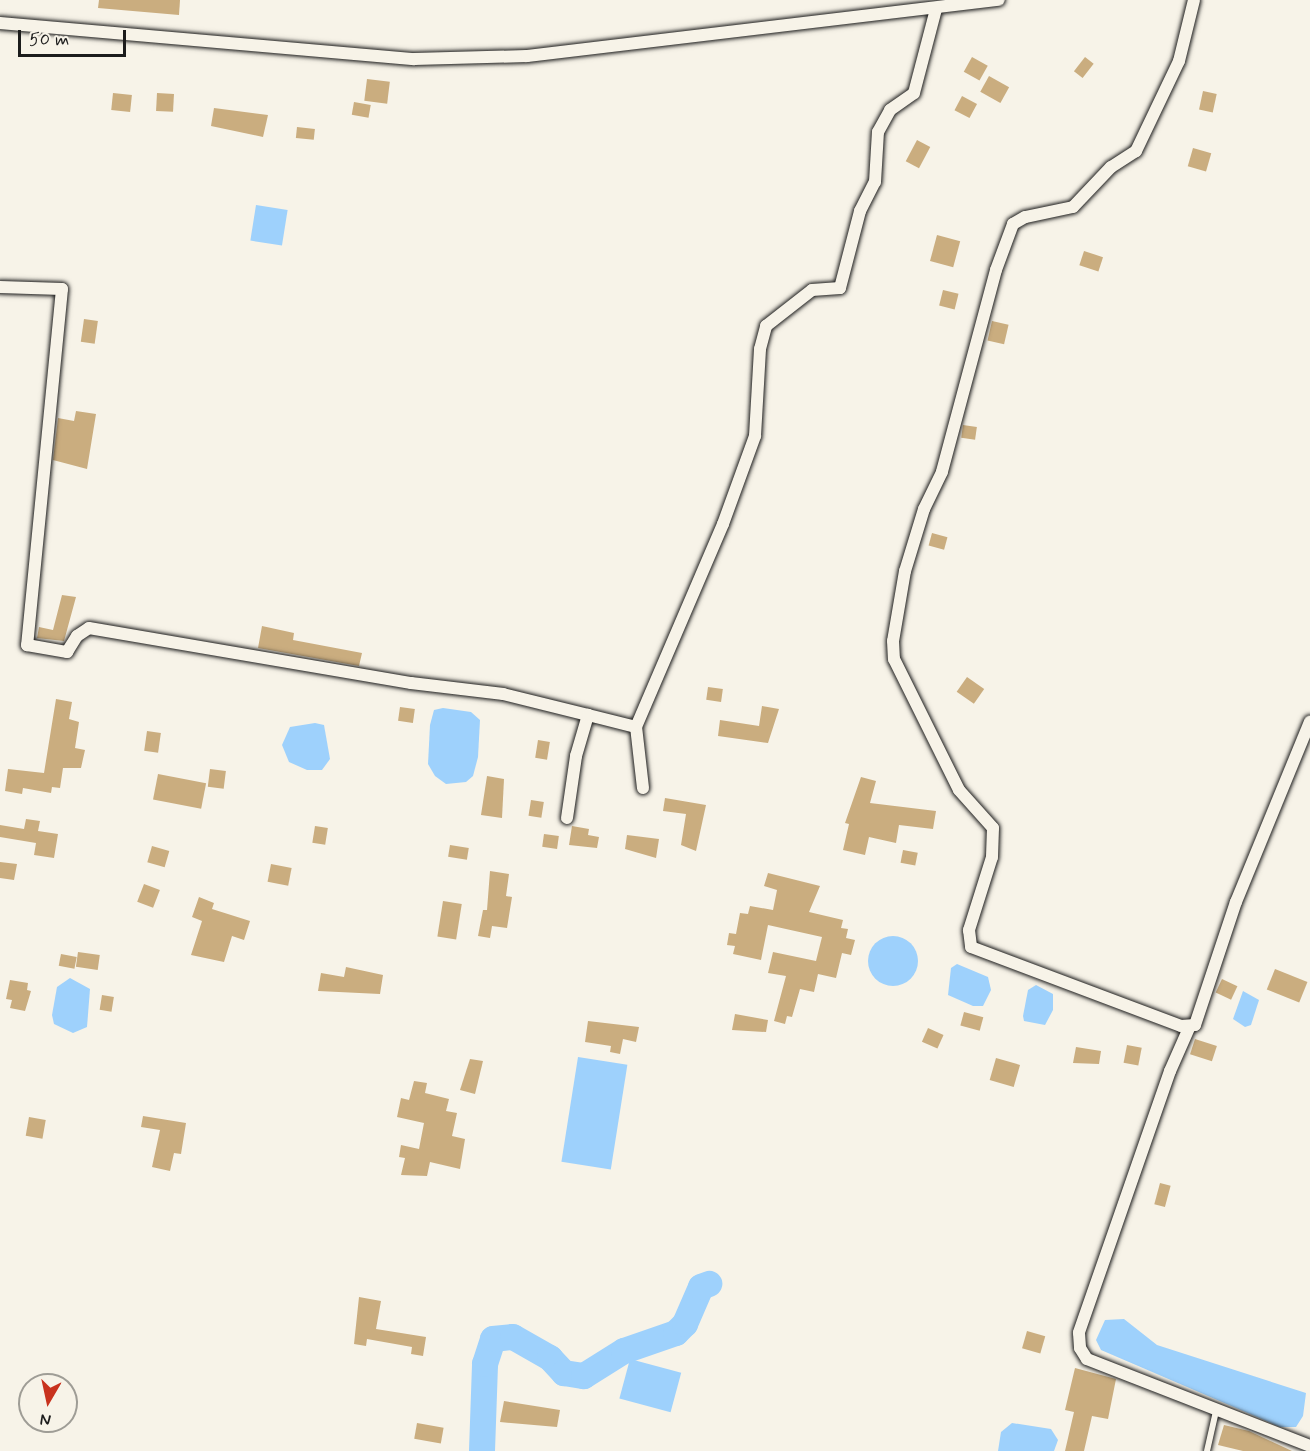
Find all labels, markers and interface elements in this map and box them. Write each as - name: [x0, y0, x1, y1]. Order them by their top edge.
- scale bar: [21, 18, 129, 56]
- text: 50 m: [29, 28, 69, 52]
- north arrow: [18, 1373, 78, 1433]
- text: N: [39, 1408, 52, 1431]

